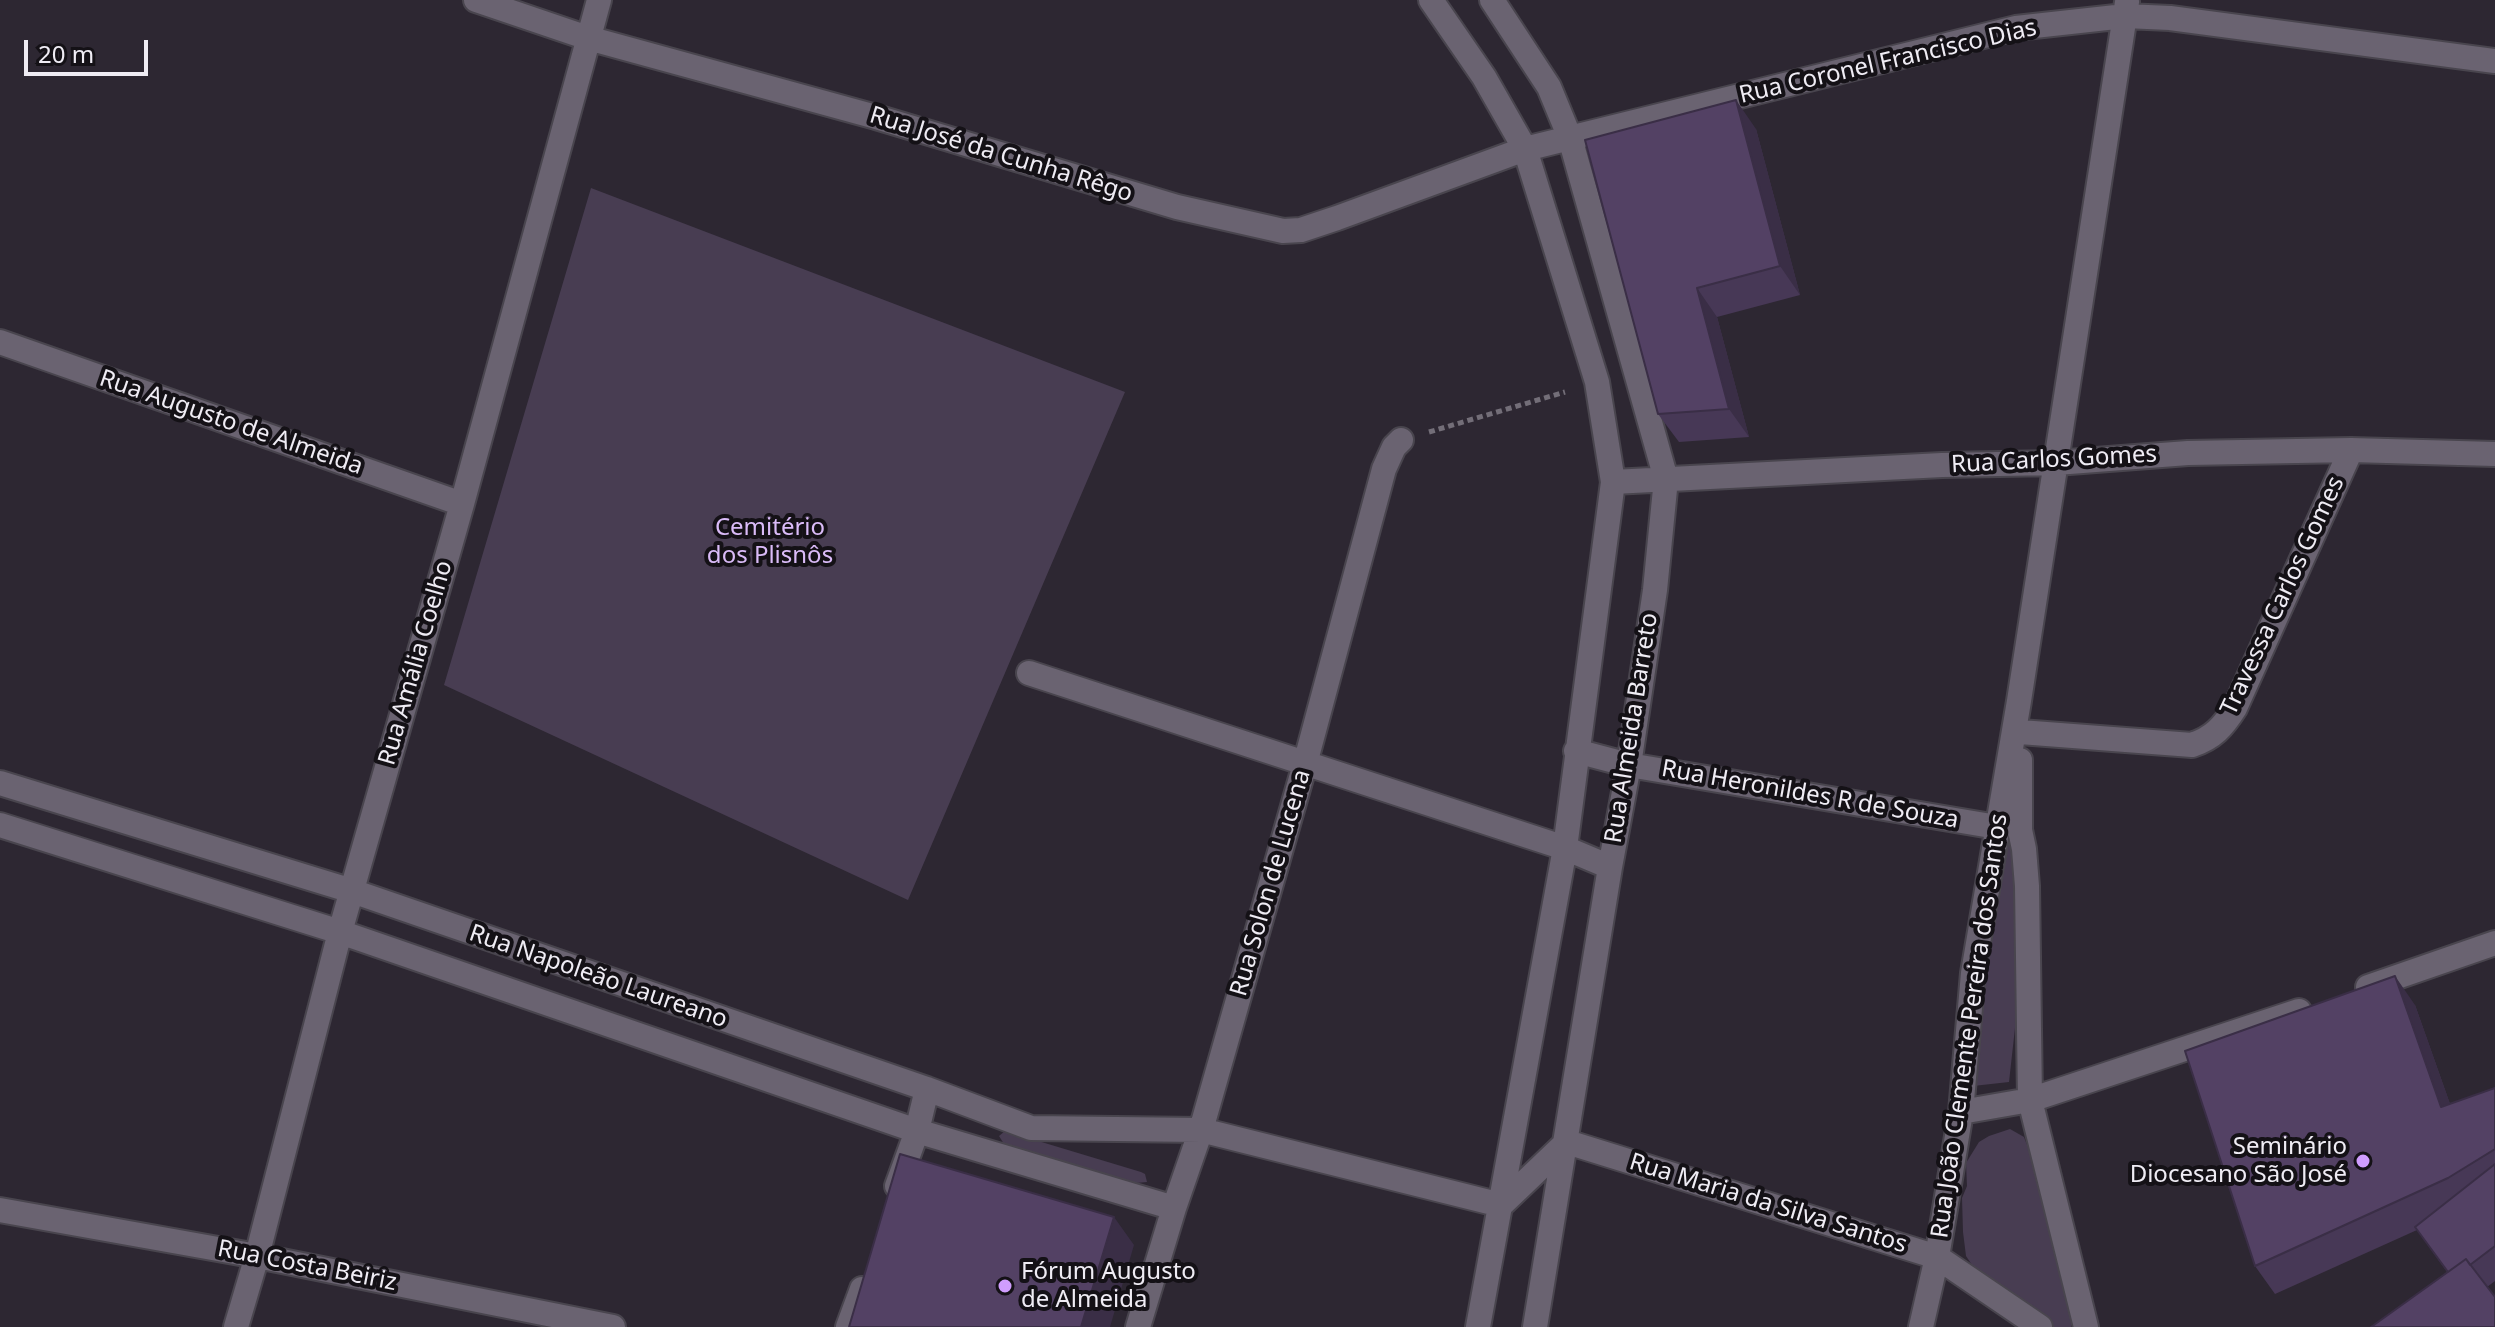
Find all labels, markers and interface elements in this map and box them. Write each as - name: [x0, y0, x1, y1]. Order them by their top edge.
- street label: Rua Coronel Francisco Dias: [1737, 14, 2039, 110]
- scale bar: [28, 24, 152, 74]
- text: 20 m: [38, 37, 94, 70]
- street label: Rua José da Cunha Rêgo: [866, 101, 1136, 209]
- street label: Rua Augusto de Almeida: [96, 364, 366, 482]
- street label: Rua Carlos Gomes: [1950, 440, 2158, 480]
- street label: Travessa Carlos Gomes: [2215, 472, 2351, 720]
- park label: Cemitério dos Plisnôs: [707, 514, 833, 570]
- street label: Rua Amália Coelho: [373, 557, 459, 769]
- street label: Rua Almeida Barreto: [1600, 611, 1664, 845]
- street label: Rua Heronildes R de Souza: [1659, 755, 1961, 835]
- street label: Rua Solon de Lucena: [1225, 766, 1317, 1000]
- street label: Rua João Clemente Pereira dos Santos: [1926, 812, 2014, 1240]
- street label: Rua Napoleão Laureano: [465, 919, 731, 1035]
- place label: Seminário Diocesano São José: [2130, 1133, 2347, 1189]
- street label: Rua Maria da Silva Santos: [1626, 1148, 1910, 1260]
- marker: Seminário Diocesano São José: [2354, 1152, 2372, 1170]
- street label: Rua Costa Beiriz: [215, 1235, 399, 1297]
- place label: Fórum Augusto de Almeida: [1021, 1258, 1196, 1314]
- marker: Fórum Augusto de Almeida: [996, 1277, 1014, 1295]

